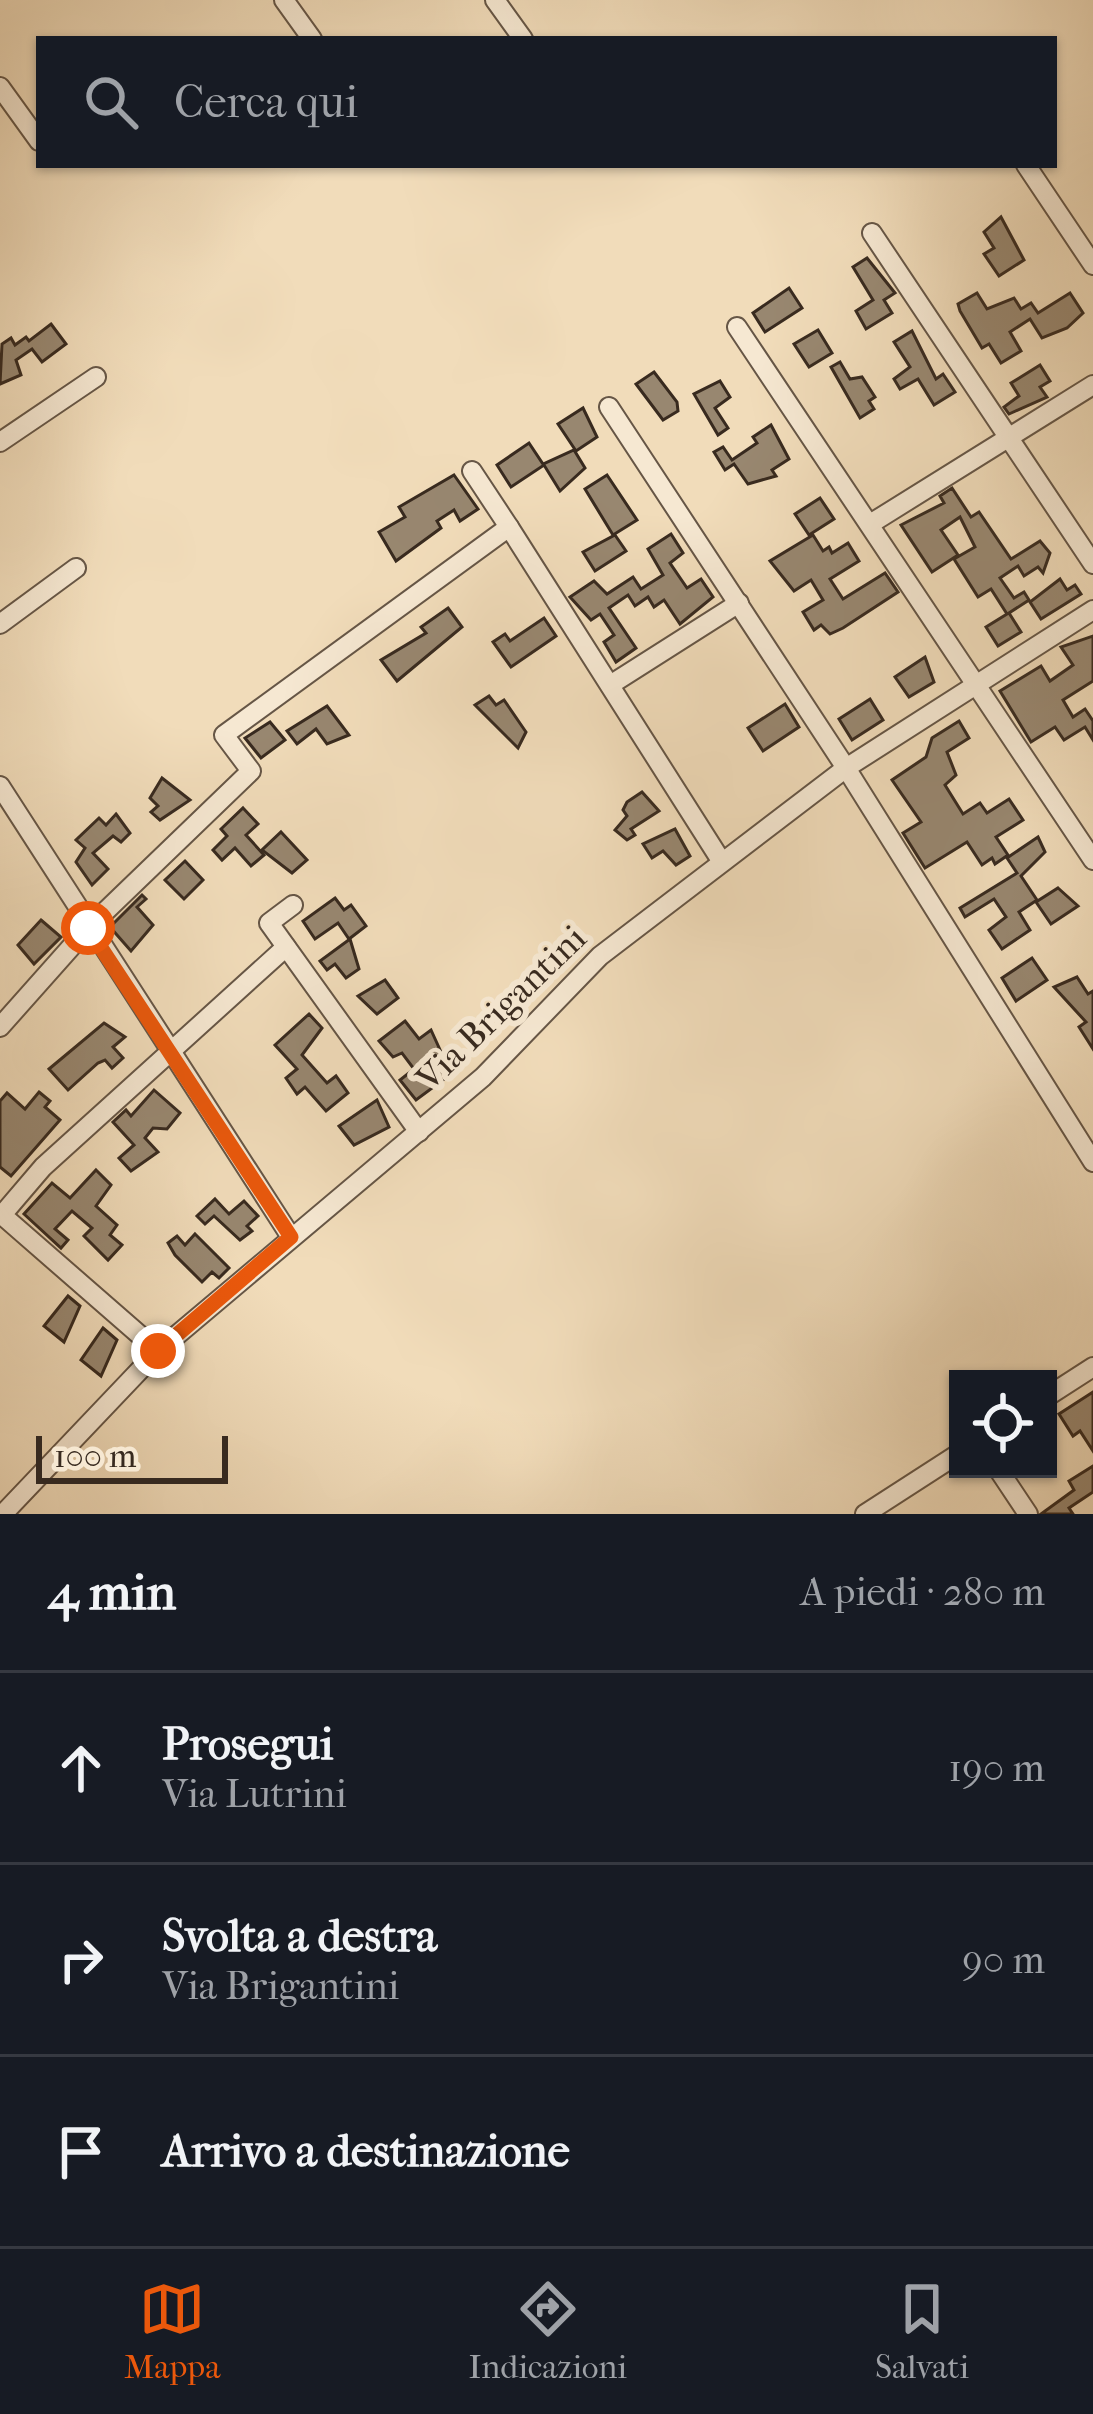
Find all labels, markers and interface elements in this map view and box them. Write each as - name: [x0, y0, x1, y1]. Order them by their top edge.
- search box: [36, 36, 1057, 168]
- icon: search: [78, 69, 144, 135]
- text: Cerca qui: [174, 76, 358, 129]
- route start: [61, 901, 115, 955]
- street label: Via Brigantini: [407, 917, 595, 1100]
- route end: [131, 1324, 185, 1378]
- map controls: [949, 1370, 1057, 1478]
- button: locate: [949, 1370, 1057, 1478]
- scale bar: [36, 1430, 228, 1483]
- text: 100 m: [54, 1437, 137, 1476]
- text: 4 min: [48, 1562, 176, 1622]
- text: A piedi · 280 m: [801, 1569, 1045, 1615]
- text: Prosegui: [162, 1718, 333, 1771]
- icon: ahead: [48, 1735, 114, 1801]
- text: 190 m: [948, 1745, 1045, 1791]
- text: Via Lutrini: [162, 1771, 347, 1817]
- text: Svolta a destra: [162, 1910, 437, 1963]
- icon: right: [48, 1927, 114, 1993]
- text: 90 m: [962, 1937, 1045, 1983]
- text: Via Brigantini: [162, 1963, 399, 2009]
- icon: arrive: [48, 2119, 114, 2185]
- text: Arrivo a destinazione: [162, 2125, 570, 2178]
- tab: Mappa: [124, 2276, 220, 2387]
- tab: Indicazioni: [468, 2276, 627, 2387]
- tab: Salvati: [875, 2276, 969, 2387]

